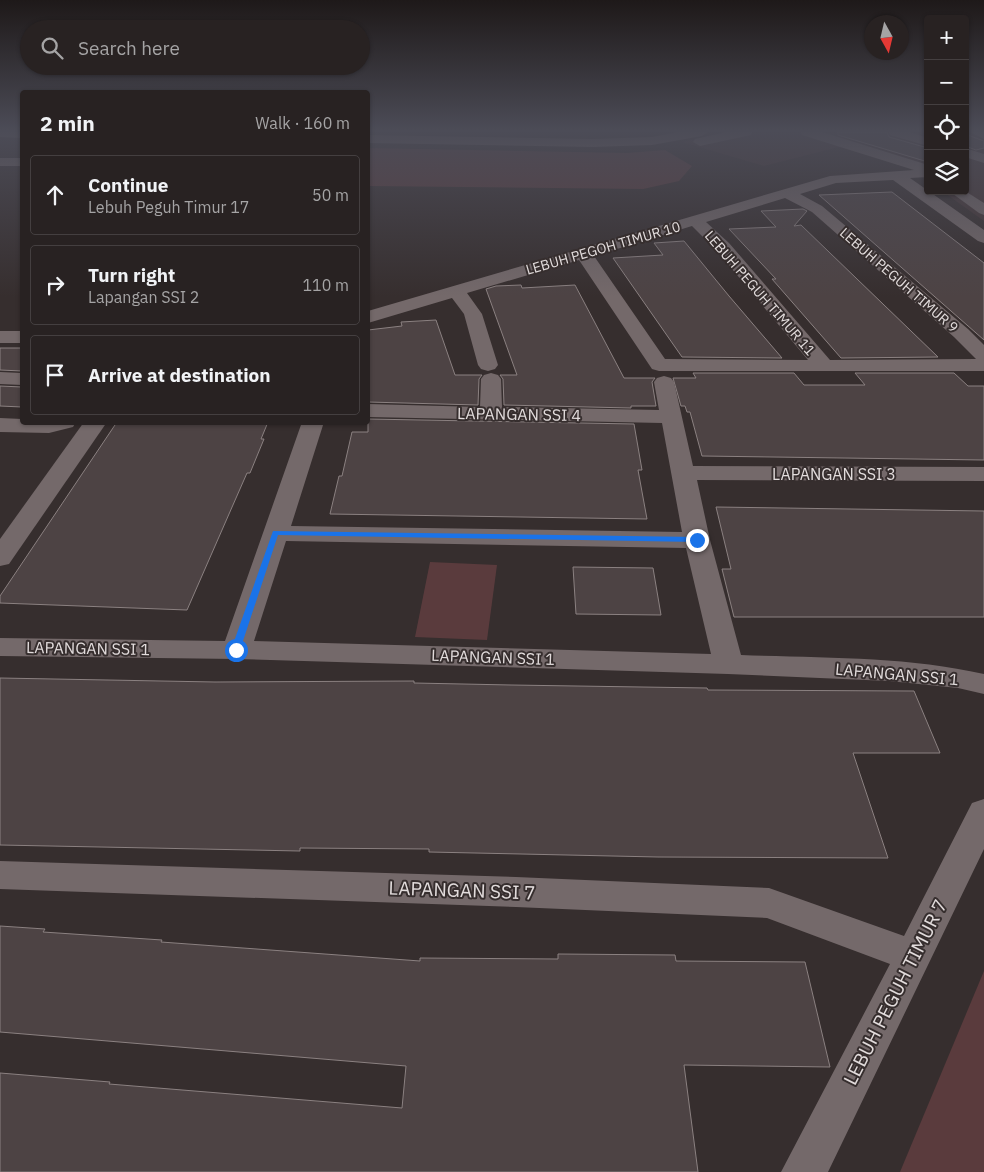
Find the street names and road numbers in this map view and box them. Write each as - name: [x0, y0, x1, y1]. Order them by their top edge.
- street label: LEBUH PEGOH TIMUR 10: [524, 217, 682, 279]
- street label: LEBUH PEGUH TIMUR 9: [836, 224, 962, 336]
- street label: LEBUH PEGUH TIMUR 11: [701, 227, 819, 359]
- street label: LAPANGAN SSI 4: [457, 403, 581, 425]
- street label: LAPANGAN SSI 3: [772, 464, 896, 484]
- street label: LAPANGAN SSI 1: [26, 637, 150, 659]
- street label: LAPANGAN SSI 1: [431, 645, 555, 669]
- street label: LAPANGAN SSI 1: [834, 659, 960, 689]
- street label: LAPANGAN SSI 7: [388, 875, 536, 905]
- street label: LEBUH PEGUH TIMUR 7: [838, 895, 952, 1089]

